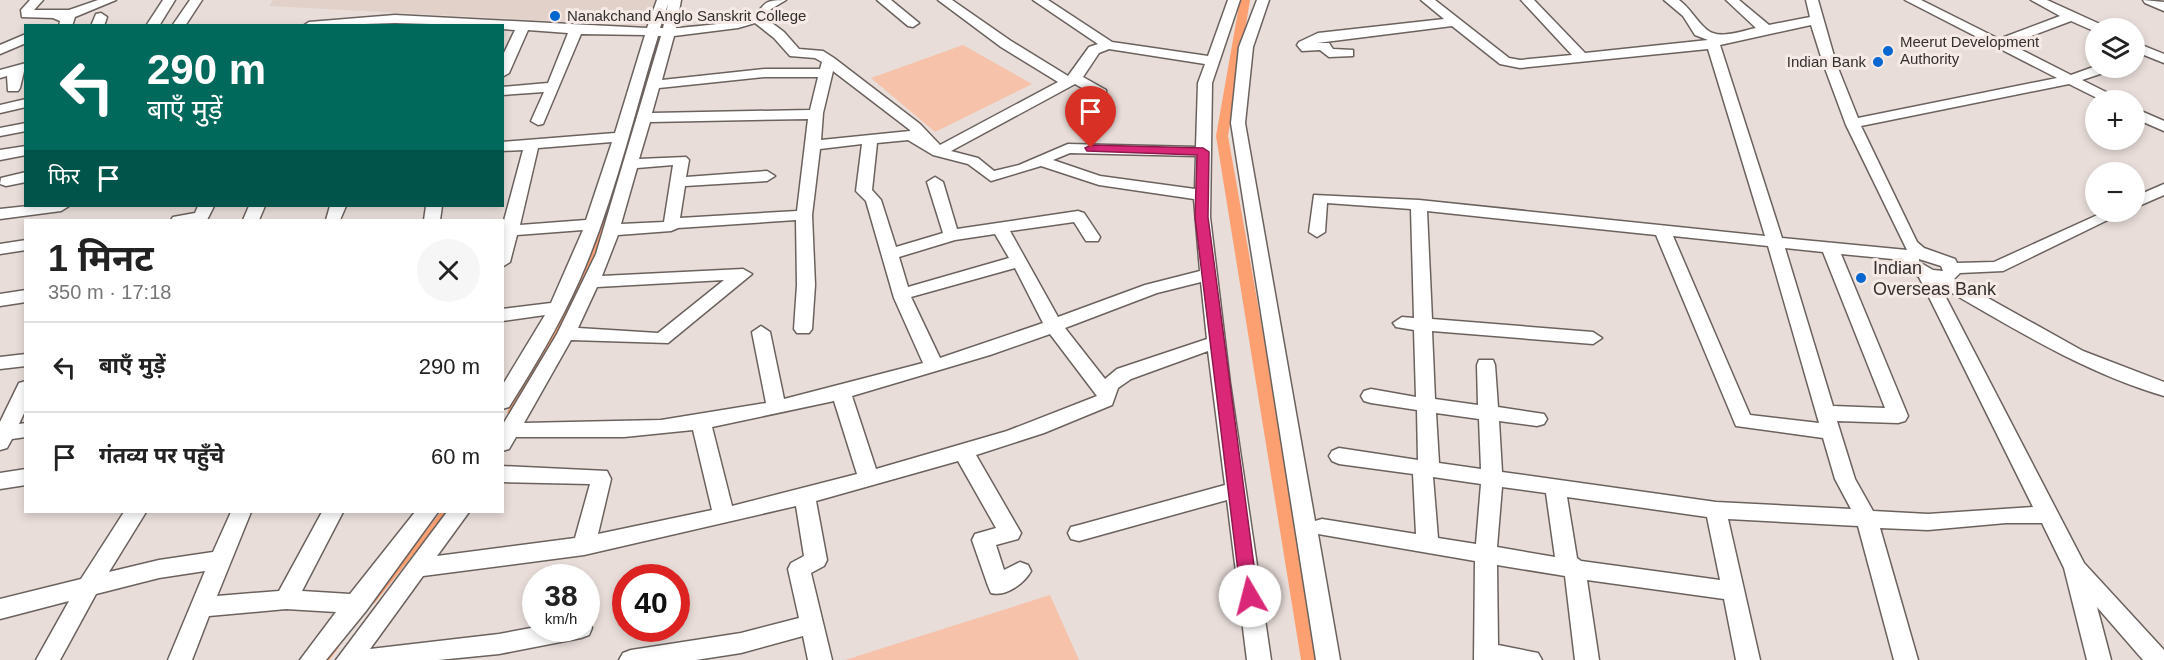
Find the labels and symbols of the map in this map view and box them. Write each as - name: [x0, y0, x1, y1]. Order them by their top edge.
- place label: Nanakchand Anglo Sanskrit College: [567, 7, 806, 24]
- marker: Nanakchand Anglo Sanskrit College: [548, 9, 562, 23]
- place label: Meerut Development Authority: [1900, 33, 2040, 67]
- marker: Meerut Development Authority: [1881, 44, 1895, 58]
- place label: Indian Bank: [1787, 53, 1866, 70]
- marker: Indian Bank: [1871, 55, 1885, 69]
- pin: [1065, 86, 1116, 148]
- place label: Indian Overseas Bank: [1873, 258, 1997, 299]
- marker: Indian Overseas Bank: [1854, 271, 1868, 285]
- speed limit sign: 40: [612, 564, 690, 642]
- position arrow: [1218, 564, 1282, 628]

